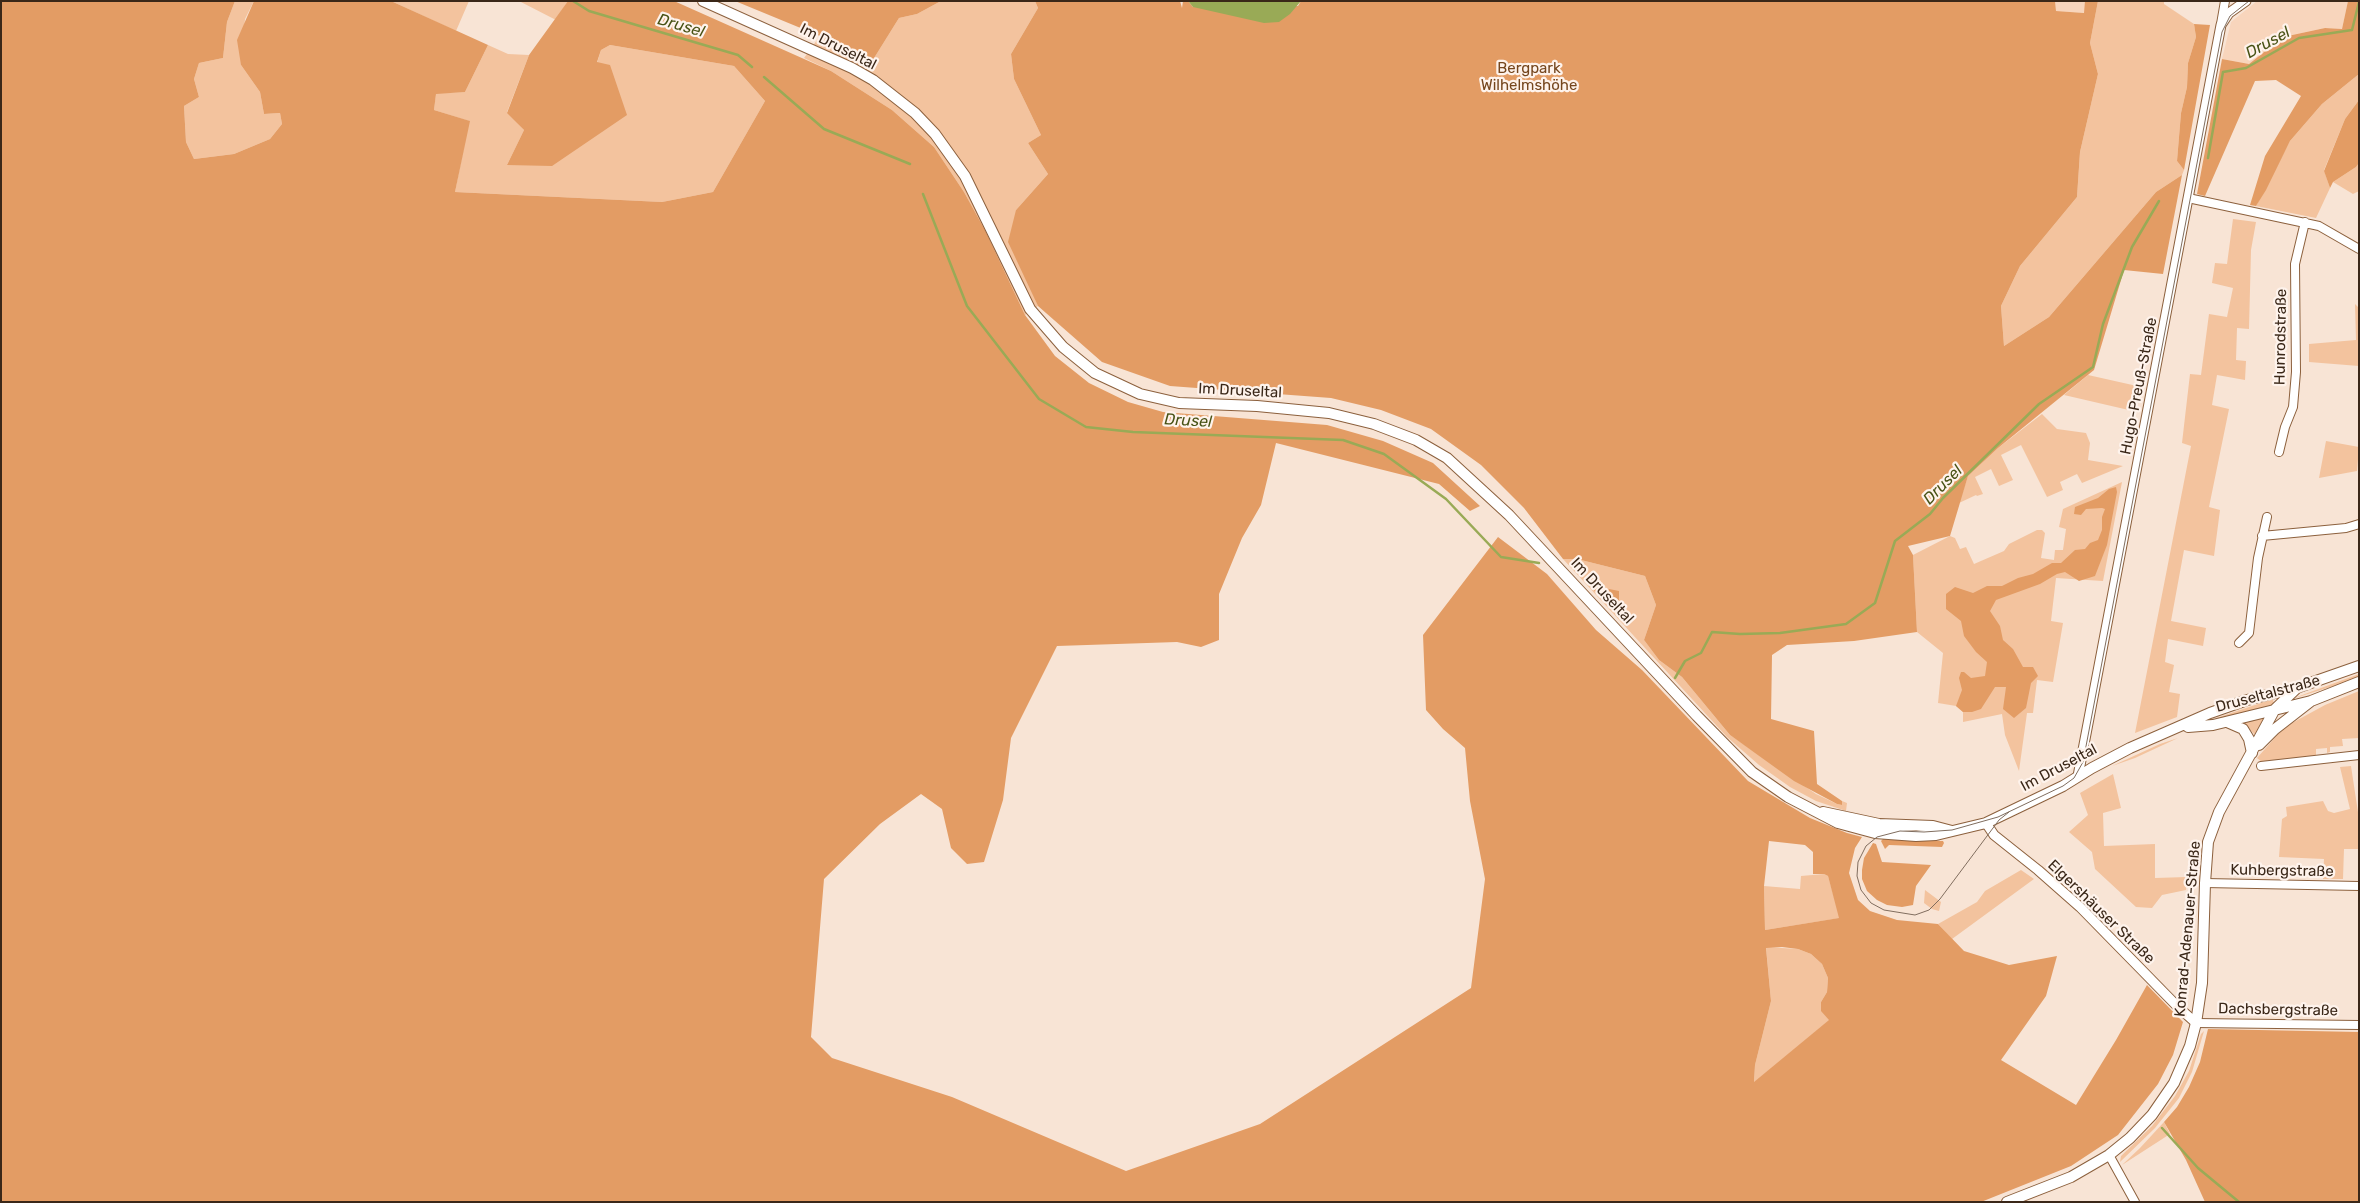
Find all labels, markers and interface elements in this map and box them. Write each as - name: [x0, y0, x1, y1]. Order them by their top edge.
- water label: Drusel: [655, 10, 707, 42]
- street label: Im Druseltal: [797, 20, 879, 74]
- water label: Drusel: [2242, 23, 2294, 63]
- park label: Bergpark Wilhelmshöhe: [1481, 60, 1577, 95]
- street label: Hunrodstraße: [2271, 289, 2291, 385]
- street label: Hugo-Preuß-Straße: [2117, 316, 2161, 456]
- street label: Im Druseltal: [1198, 380, 1282, 402]
- water label: Drusel: [1164, 410, 1212, 432]
- water label: Drusel: [1919, 461, 1967, 509]
- street label: Im Druseltal: [1567, 554, 1637, 628]
- street label: Druseltalstraße: [2214, 671, 2322, 717]
- street label: Im Druseltal: [2018, 740, 2100, 796]
- street label: Konrad-Adenauer-Straße: [2171, 840, 2205, 1018]
- street label: Elgershäuser Straße: [2044, 856, 2158, 968]
- street label: Kuhbergstraße: [2230, 861, 2334, 881]
- street label: Dachsbergstraße: [2218, 1000, 2338, 1020]

